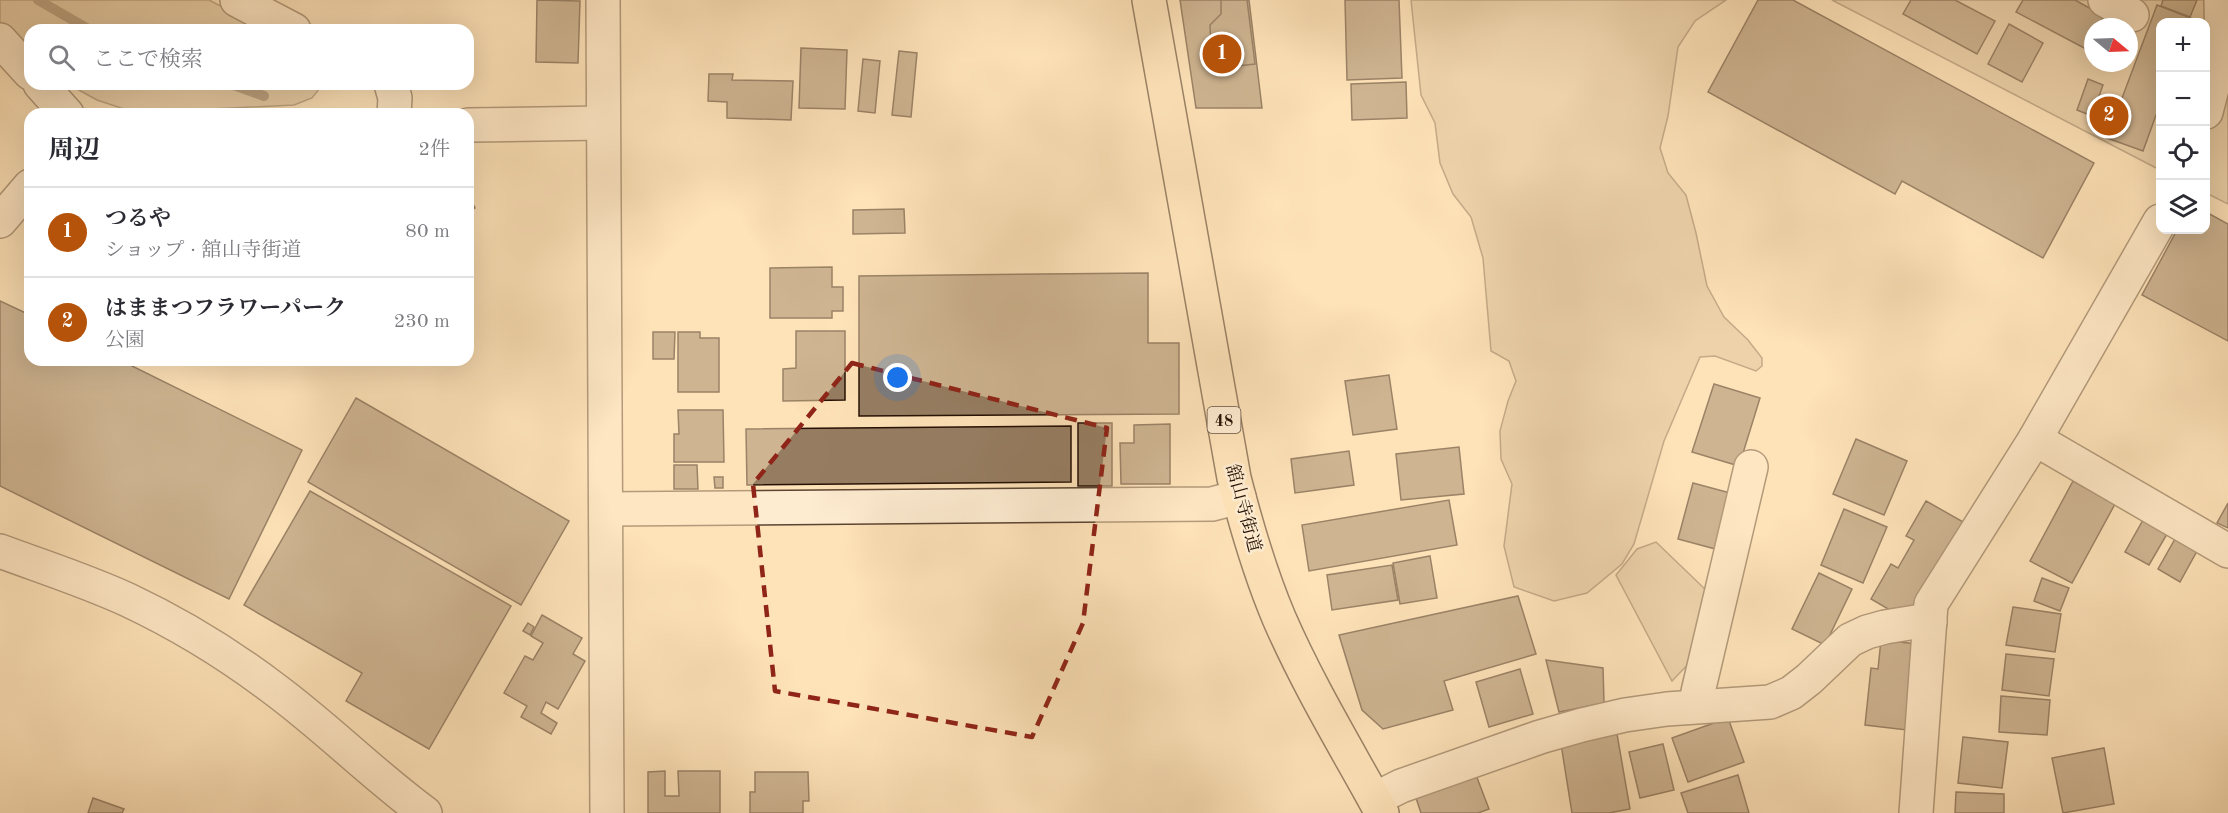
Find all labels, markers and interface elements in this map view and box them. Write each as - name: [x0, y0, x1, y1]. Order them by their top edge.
- north arrow: [2084, 18, 2138, 72]
- map controls: [2156, 18, 2210, 234]
- button: +: [2156, 18, 2210, 72]
- search box: [24, 24, 474, 90]
- pin: 1: [1202, 32, 1242, 76]
- icon: search: [45, 41, 78, 74]
- text: ここで検索: [93, 49, 203, 71]
- button: −: [2156, 72, 2210, 126]
- pin: 2: [2090, 94, 2128, 138]
- button: locate: [2156, 126, 2210, 180]
- text: 周辺: [48, 138, 100, 164]
- text: 2件: [418, 140, 450, 160]
- button: layers: [2156, 180, 2210, 234]
- text: つるや: [105, 208, 171, 230]
- text: 1: [62, 222, 73, 242]
- text: 80 m: [405, 222, 450, 242]
- text: ショップ · 舘山寺街道: [105, 241, 301, 261]
- text: はままつフラワーパーク: [105, 298, 346, 320]
- text: 2: [62, 312, 73, 332]
- text: 230 m: [394, 312, 450, 332]
- text: 公園: [105, 331, 145, 351]
- your location: [883, 363, 912, 392]
- road number: 48: [1208, 407, 1240, 433]
- street label: 舘山寺街道: [1223, 462, 1265, 554]

